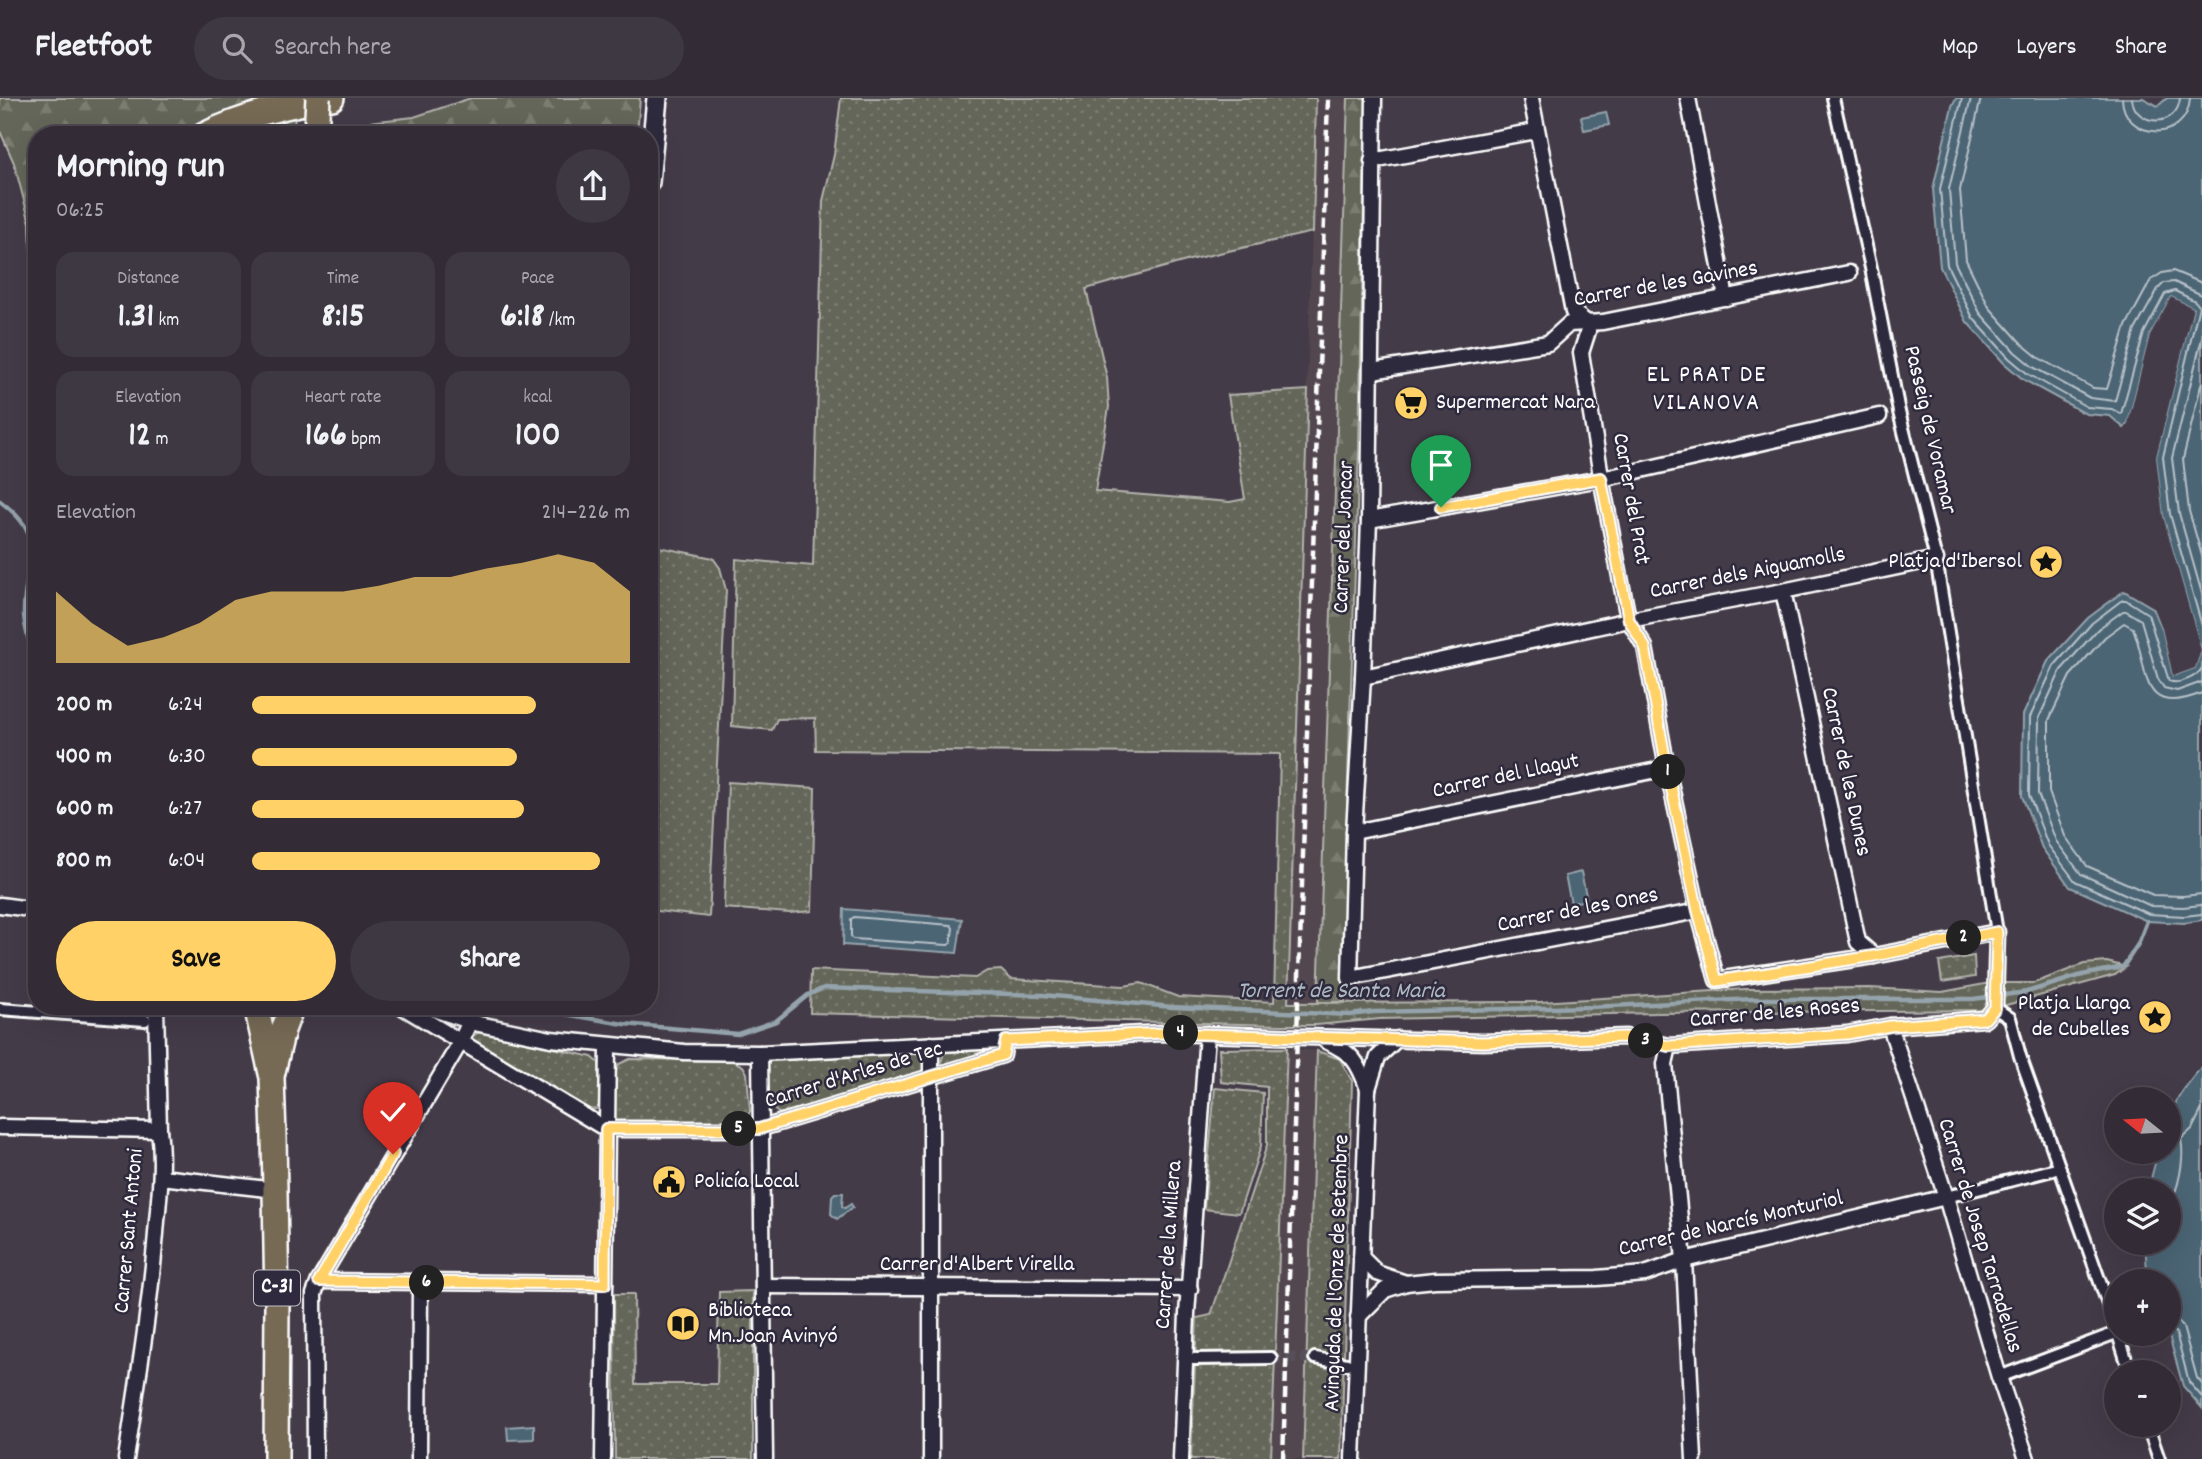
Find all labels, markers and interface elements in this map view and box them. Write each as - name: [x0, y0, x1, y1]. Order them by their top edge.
- search box: [194, 17, 684, 80]
- text: Fleetfoot: [35, 25, 152, 72]
- icon: search: [218, 29, 256, 67]
- text: Search here: [274, 30, 391, 67]
- text: Map: [1942, 31, 1978, 65]
- text: Layers: [2016, 31, 2077, 65]
- text: Share: [2115, 31, 2167, 65]
- text: Morning run: [56, 141, 225, 196]
- button: share: [556, 149, 630, 223]
- text: 06:25: [56, 195, 104, 228]
- street label: Carrer de les Gavines: [1571, 253, 1761, 317]
- text: Distance: [117, 266, 179, 293]
- text: Time: [327, 266, 359, 293]
- text: Pace: [521, 266, 554, 293]
- text: 1.31: [117, 293, 154, 343]
- text: 8:15: [321, 293, 365, 343]
- text: 6:18: [500, 293, 545, 343]
- text: km: [154, 308, 179, 335]
- text: /km: [545, 308, 575, 335]
- street label: Passeig de Voramar: [1894, 342, 1965, 518]
- district label: EL PRAT DE VILANOVA: [1647, 359, 1767, 421]
- supermarket icon: Supermercat Nara: [1392, 384, 1430, 422]
- text: Elevation: [115, 385, 181, 412]
- text: Heart rate: [305, 385, 381, 412]
- text: kcal: [523, 385, 552, 412]
- place label: Supermercat Nara: [1436, 387, 1596, 420]
- text: 12: [128, 412, 151, 462]
- text: 166: [305, 412, 347, 462]
- text: 100: [515, 412, 561, 462]
- text: m: [151, 427, 169, 454]
- text: bpm: [347, 427, 381, 454]
- street label: Carrer del Prat: [1602, 431, 1658, 567]
- pin: [1411, 435, 1471, 507]
- icon: arrive: [1422, 446, 1460, 484]
- street label: Carrer del Joncar: [1326, 460, 1364, 614]
- text: Elevation: [56, 497, 136, 530]
- text: 214–226 m: [542, 497, 630, 530]
- street label: Carrer dels Aiguamolls: [1647, 539, 1849, 609]
- place icon: Platja d'Ibersol: [2027, 543, 2065, 581]
- place label: Platja d'Ibersol: [1888, 546, 2023, 579]
- street label: Carrer de les Dunes: [1811, 684, 1879, 860]
- text: 200 m: [56, 689, 112, 722]
- text: 6:24: [168, 689, 203, 722]
- text: 400 m: [56, 741, 112, 774]
- text: 6:30: [168, 741, 206, 774]
- street label: Carrer del Llagut: [1430, 745, 1582, 809]
- pin: 1: [1650, 754, 1686, 790]
- text: 1: [1665, 758, 1670, 785]
- text: 600 m: [56, 793, 113, 826]
- text: 6:27: [168, 793, 202, 826]
- text: 800 m: [56, 845, 111, 878]
- text: 6:04: [168, 845, 205, 878]
- street label: Carrer de les Ones: [1495, 879, 1661, 943]
- pin: 2: [1946, 920, 1982, 956]
- button: Save: [56, 921, 336, 1001]
- button: Share: [350, 921, 630, 1001]
- text: 2: [1959, 924, 1968, 951]
- water label: Torrent de Santa Maria: [1237, 975, 1447, 1009]
- place label: Platja Llarga de Cubelles: [2018, 988, 2131, 1047]
- street label: Carrer de les Roses: [1688, 990, 1862, 1038]
- place icon: Platja Llarga de Cubelles: [2136, 998, 2174, 1036]
- pin: 4: [1164, 1016, 1198, 1051]
- text: 4: [1177, 1019, 1184, 1046]
- pin: 3: [1628, 1024, 1664, 1058]
- text: 3: [1641, 1027, 1650, 1054]
- street label: Carrer d'Arles de Tec: [761, 1033, 947, 1119]
- pin: [363, 1082, 423, 1154]
- north arrow: [2104, 1087, 2180, 1164]
- map controls: [2104, 1087, 2181, 1437]
- icon: check: [374, 1093, 412, 1131]
- pin: 5: [722, 1112, 756, 1146]
- text: 5: [734, 1115, 743, 1142]
- street label: Carrer de Josep Tarradellas: [1928, 1115, 2030, 1357]
- street label: Avinguda de l'Onze de Setembre: [1317, 1134, 1359, 1412]
- street label: Carrer Sant Antoni: [106, 1147, 154, 1315]
- street label: Carrer de la Millera: [1148, 1158, 1192, 1330]
- public building icon: Policía Local: [650, 1163, 688, 1201]
- place label: Policía Local: [694, 1166, 800, 1199]
- button: layers: [2104, 1178, 2181, 1255]
- street label: Carrer de Narcís Monturiol: [1615, 1183, 1847, 1267]
- street label: Carrer d'Albert Virella: [880, 1249, 1075, 1282]
- pin: 6: [410, 1266, 444, 1300]
- text: 6: [422, 1269, 431, 1296]
- button: +: [2104, 1269, 2181, 1346]
- road number: C-31: [254, 1270, 300, 1306]
- place label: Biblioteca Mn.Joan Avinyó: [708, 1295, 838, 1354]
- library icon: Biblioteca Mn.Joan Avinyó: [664, 1305, 702, 1343]
- button: −: [2104, 1360, 2181, 1437]

